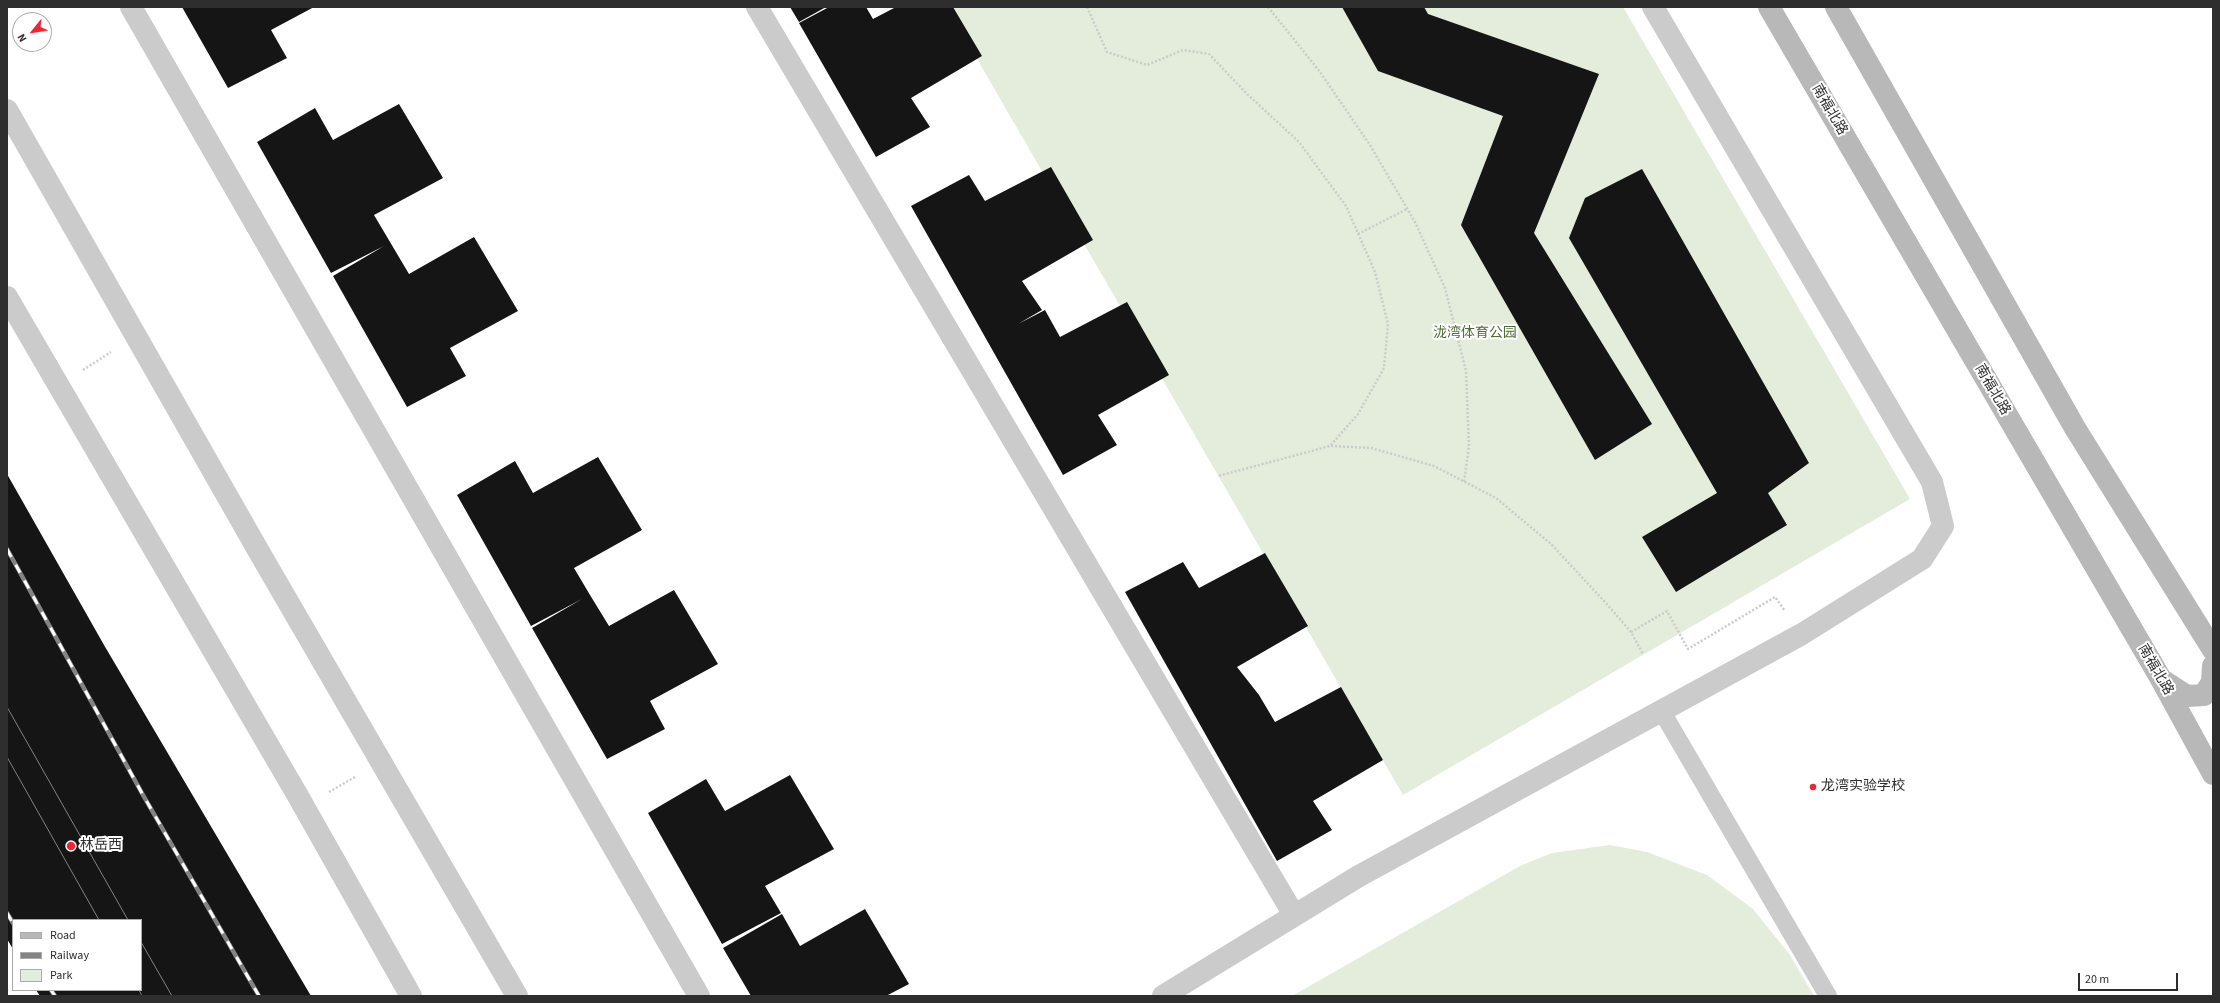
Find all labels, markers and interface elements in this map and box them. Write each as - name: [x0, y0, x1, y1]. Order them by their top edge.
- north arrow: [12, 12, 52, 52]
- text: N: [14, 31, 30, 45]
- street label: 南福北路: [1808, 82, 1850, 138]
- park label: 泷湾体育公园: [1433, 326, 1517, 342]
- street label: 南福北路: [1971, 362, 2013, 418]
- street label: 南福北路: [2134, 642, 2176, 698]
- place label: 龙湾实验学校: [1821, 779, 1905, 795]
- marker: 龙湾实验学校: [1808, 782, 1818, 792]
- place label: 林岳西: [80, 838, 122, 854]
- marker: 林岳西: [65, 840, 77, 852]
- legend: [12, 919, 142, 991]
- text: Road: [50, 927, 76, 944]
- text: Railway: [50, 947, 89, 964]
- scale bar: [2080, 965, 2180, 991]
- text: Park: [50, 967, 72, 984]
- text: 20 m: [2085, 971, 2109, 988]

